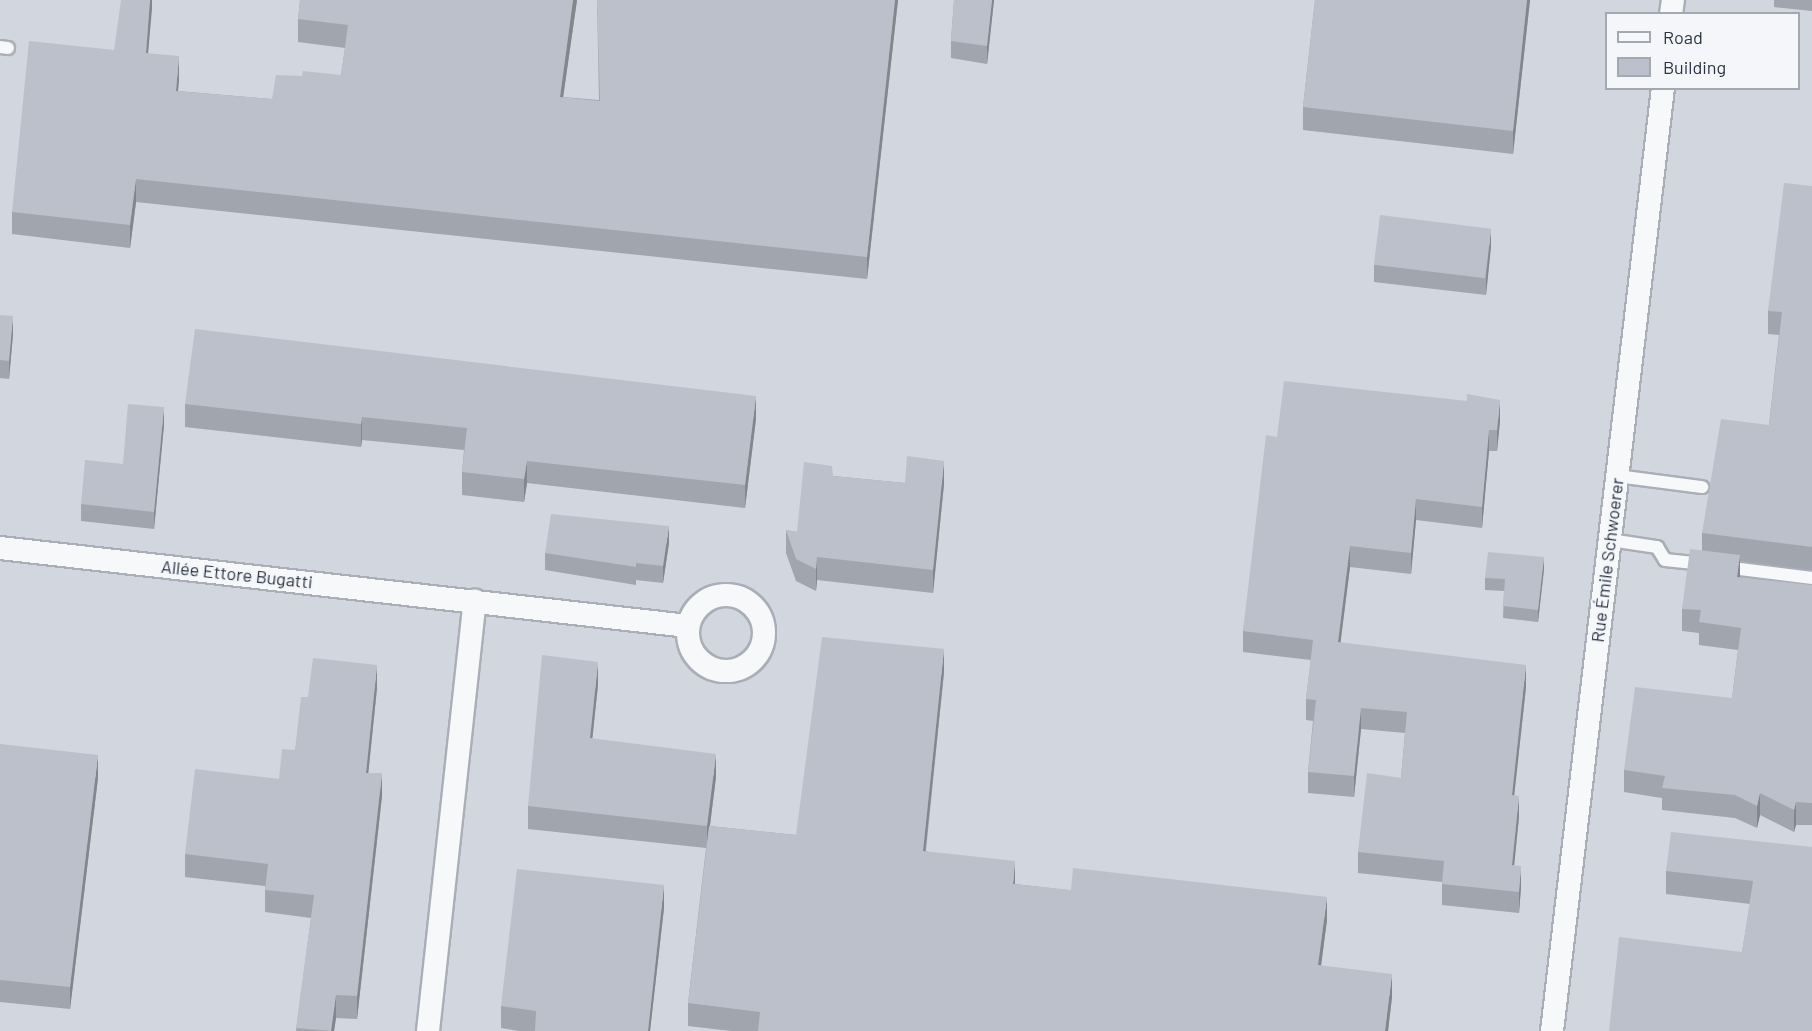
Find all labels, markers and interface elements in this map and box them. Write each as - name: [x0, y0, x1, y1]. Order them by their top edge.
- legend: [1605, 12, 1800, 90]
- text: Road: [1663, 26, 1703, 48]
- text: Building: [1663, 56, 1726, 78]
- street label: Rue Émile Schwoerer: [1586, 476, 1628, 644]
- street label: Allée Ettore Bugatti: [160, 555, 314, 593]

